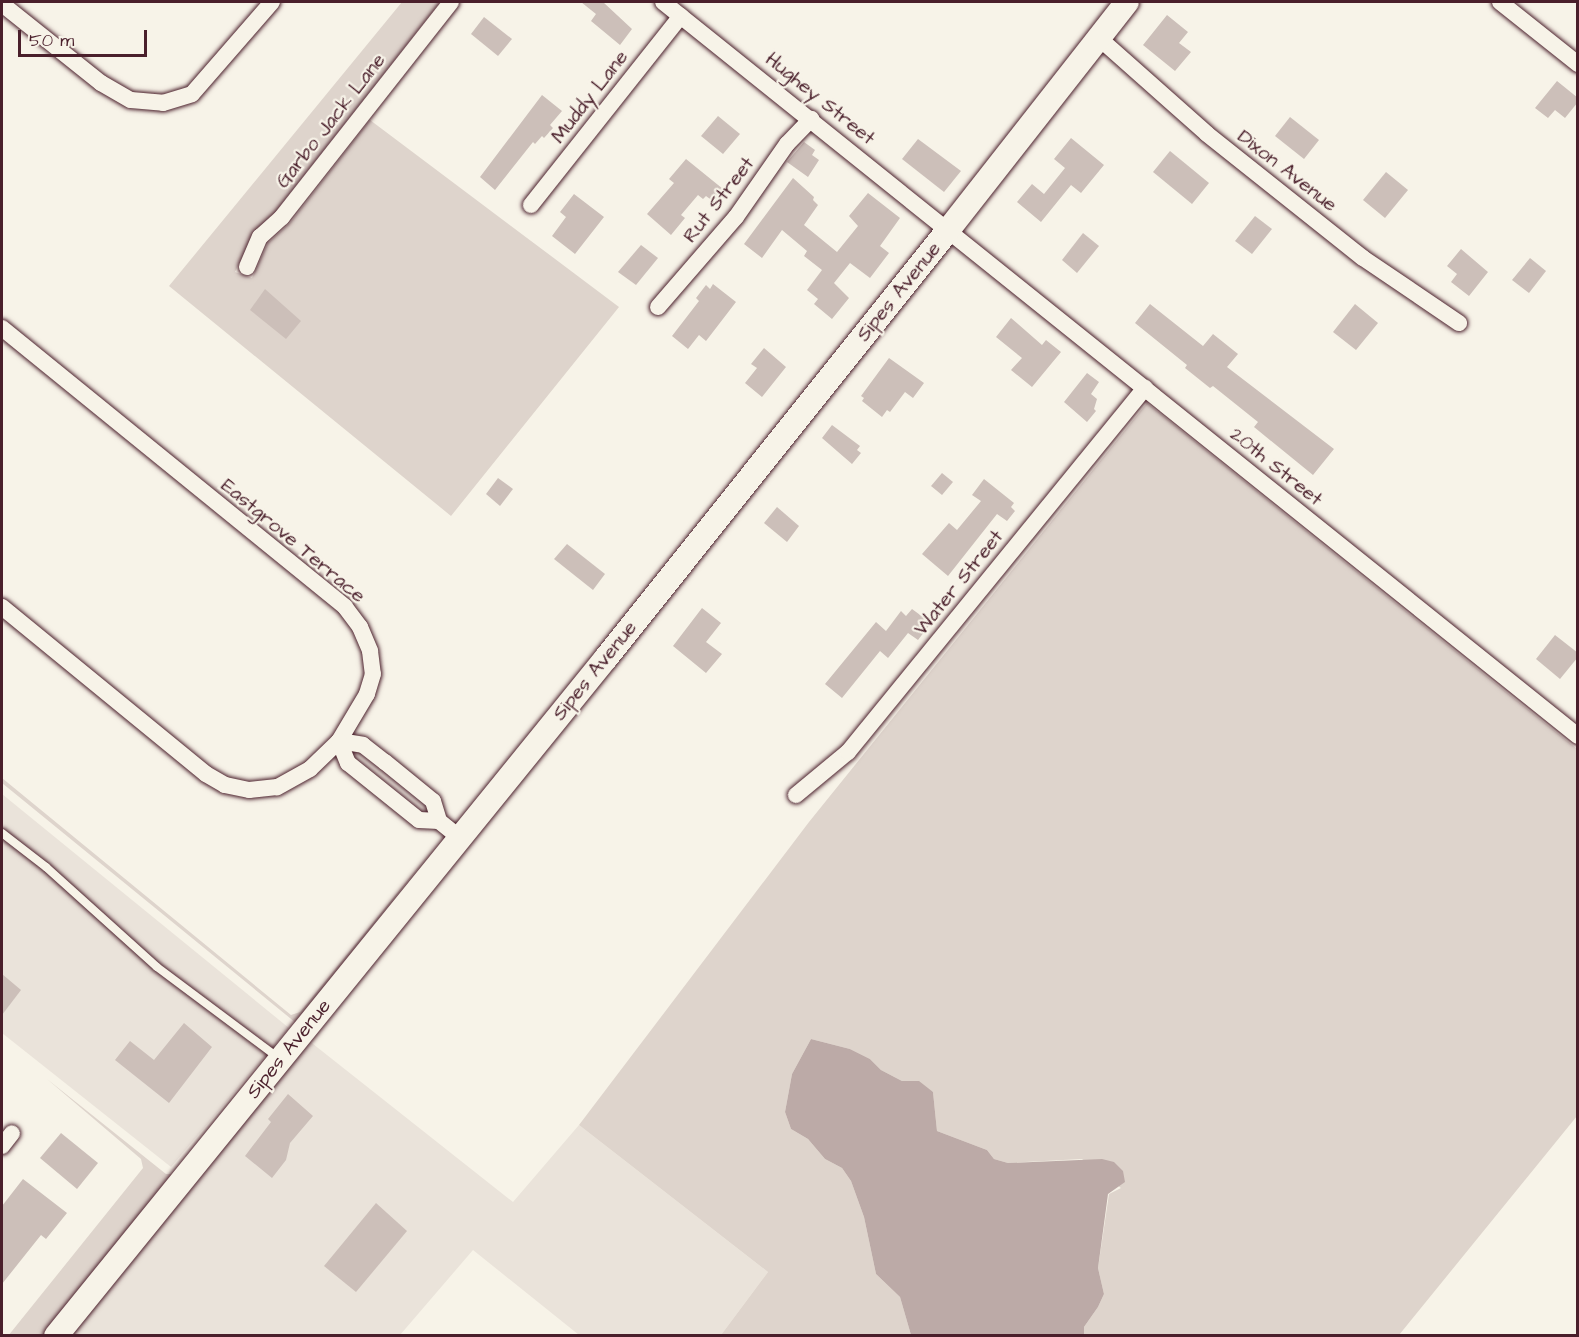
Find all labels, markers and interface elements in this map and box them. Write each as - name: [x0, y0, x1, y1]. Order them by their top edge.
- scale bar: [21, 18, 150, 56]
- text: 50 m: [29, 28, 74, 53]
- street label: Muddy Lane: [546, 46, 634, 148]
- street label: Hughey Street: [760, 48, 880, 150]
- street label: Garbo Jack Lane: [271, 49, 391, 193]
- street label: Dixon Avenue: [1232, 125, 1342, 217]
- street label: Rut Street: [678, 152, 760, 248]
- street label: Sipes Avenue: [852, 237, 946, 347]
- street label: 20th Street: [1225, 423, 1327, 511]
- street label: Eastgrove Terrace: [216, 474, 370, 608]
- street label: Water Street: [909, 525, 1009, 641]
- street label: Sipes Avenue: [548, 616, 642, 726]
- street label: Sipes Avenue: [242, 994, 336, 1104]

